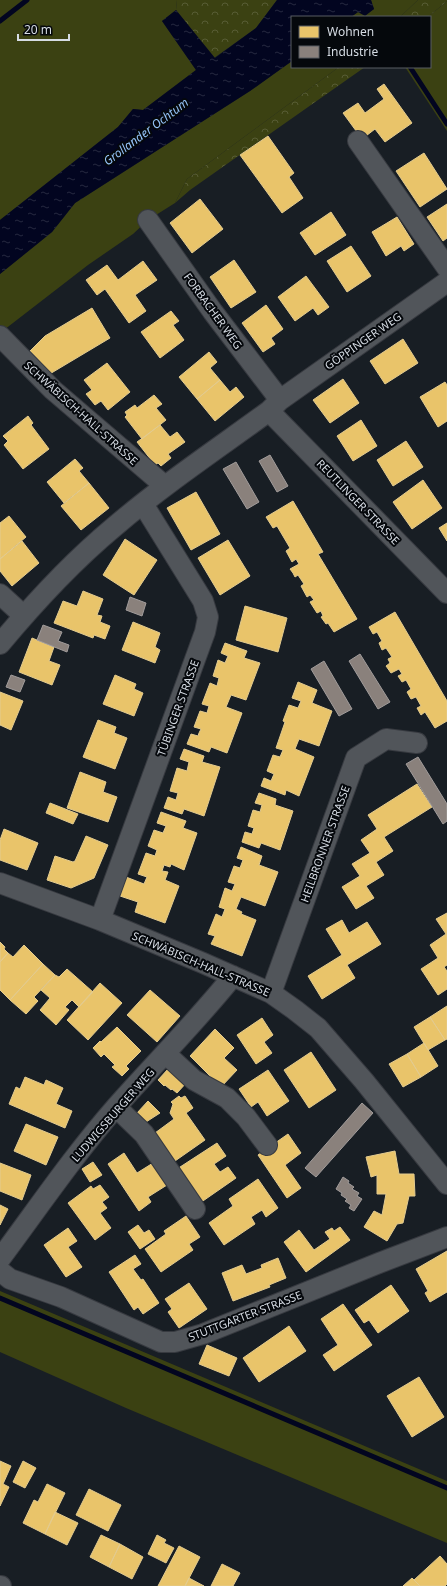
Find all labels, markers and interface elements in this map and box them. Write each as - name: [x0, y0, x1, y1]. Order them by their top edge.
- scale bar: [18, 16, 69, 42]
- legend: [291, 16, 431, 68]
- text: 20 m: [24, 21, 52, 38]
- text: Wohnen: [327, 23, 374, 40]
- text: Industrie: [327, 43, 378, 60]
- water label: Grollander Ochtum: [100, 94, 192, 169]
- street label: FORBACHER WEG: [181, 270, 246, 352]
- street label: GÖPPINGER WEG: [321, 309, 404, 373]
- street label: SCHWÄBISCH-HALL-STRASSE: [21, 358, 141, 468]
- street label: REUTLINGER STRASSE: [314, 456, 403, 548]
- street label: TÜBINGER STRASSE: [153, 658, 202, 758]
- street label: HEILBRONNER STRASSE: [296, 783, 353, 904]
- street label: SCHWÄBISCH-HALL-STRASSE: [130, 928, 272, 999]
- street label: LUDWIGSBURGER WEG: [68, 1065, 158, 1165]
- street label: STUTTGARTER STRASSE: [186, 1287, 304, 1344]

